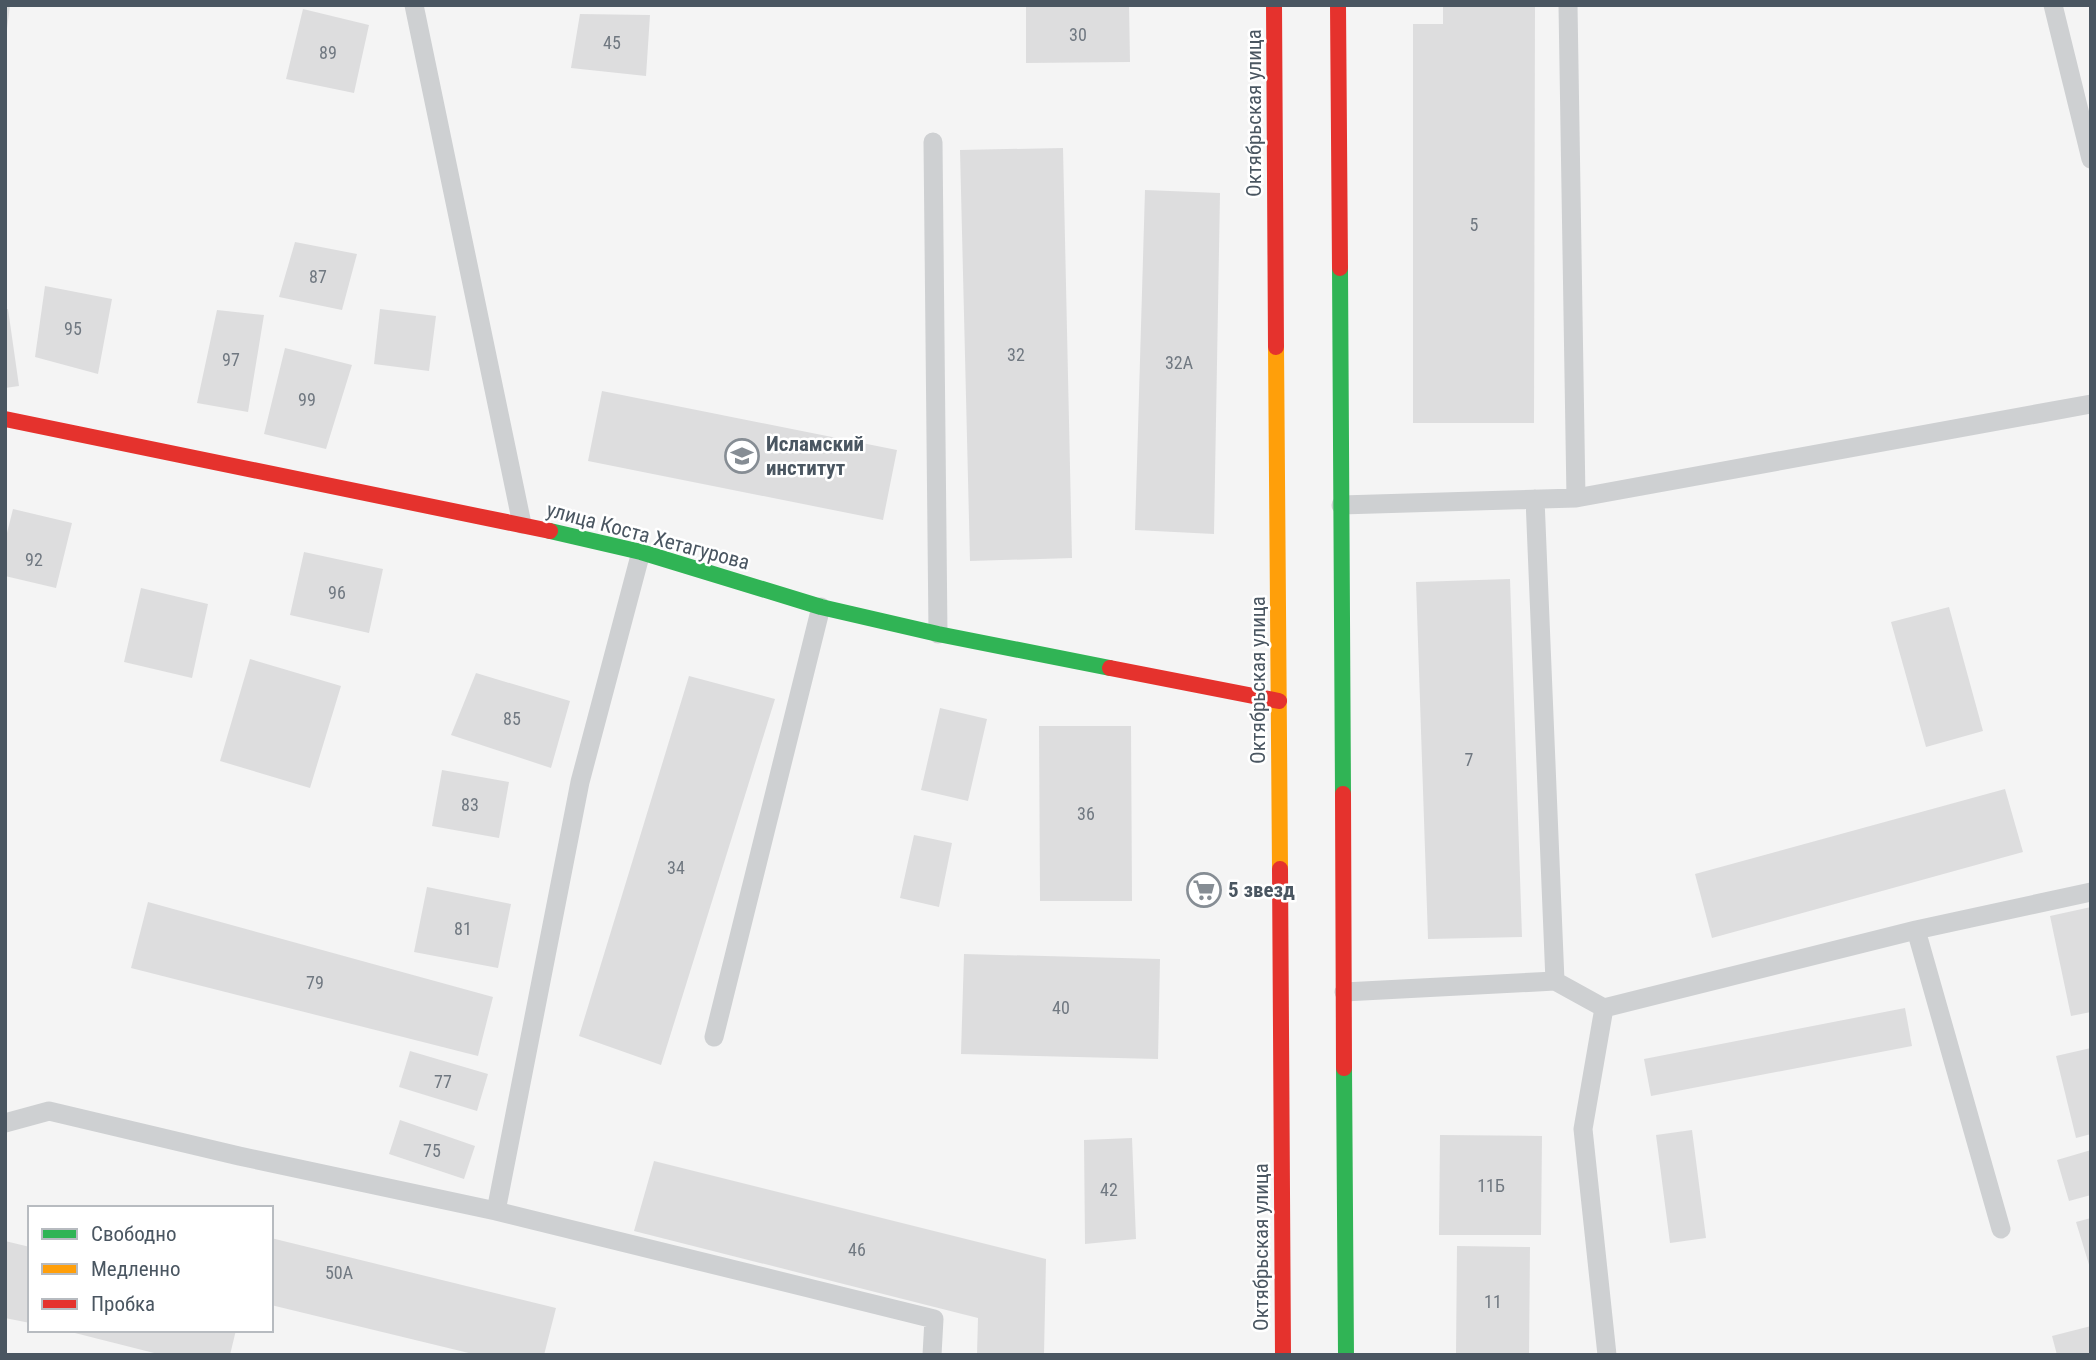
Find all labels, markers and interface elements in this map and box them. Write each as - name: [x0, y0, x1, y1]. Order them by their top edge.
- house number: 30: [1069, 24, 1087, 45]
- street label: Октябрьская улица: [1242, 29, 1266, 197]
- house number: 45: [603, 32, 621, 53]
- house number: 89: [319, 42, 337, 63]
- house number: 5: [1470, 214, 1479, 235]
- house number: 87: [309, 266, 327, 287]
- house number: 95: [64, 318, 82, 339]
- house number: 32: [1007, 344, 1025, 365]
- house number: 97: [222, 349, 240, 370]
- house number: 32А: [1165, 352, 1194, 373]
- house number: 99: [298, 389, 316, 410]
- place label: Исламский институт: [766, 432, 864, 480]
- school or university icon: Исламский институт: [723, 437, 761, 475]
- street label: улица Коста Хетагурова: [544, 497, 752, 575]
- house number: 92: [25, 549, 43, 570]
- house number: 96: [328, 582, 346, 603]
- street label: Октябрьская улица: [1246, 596, 1270, 764]
- house number: 85: [503, 708, 521, 729]
- house number: 7: [1465, 749, 1474, 770]
- house number: 83: [461, 794, 479, 815]
- house number: 36: [1077, 803, 1095, 824]
- house number: 34: [667, 857, 685, 878]
- supermarket icon: 5 звезд: [1185, 871, 1223, 909]
- place label: 5 звезд: [1228, 878, 1295, 902]
- house number: 81: [454, 918, 472, 939]
- house number: 79: [306, 972, 324, 993]
- house number: 40: [1052, 997, 1070, 1018]
- house number: 77: [434, 1071, 452, 1092]
- house number: 75: [423, 1140, 441, 1161]
- street label: Октябрьская улица: [1249, 1163, 1273, 1331]
- house number: 11Б: [1477, 1175, 1505, 1196]
- house number: 42: [1100, 1179, 1118, 1200]
- legend: [28, 1206, 273, 1332]
- text: Свободно: [91, 1222, 177, 1246]
- house number: 46: [848, 1239, 866, 1260]
- text: Медленно: [91, 1257, 180, 1281]
- house number: 50А: [325, 1262, 354, 1283]
- house number: 11: [1484, 1291, 1502, 1312]
- text: Пробка: [91, 1292, 155, 1316]

